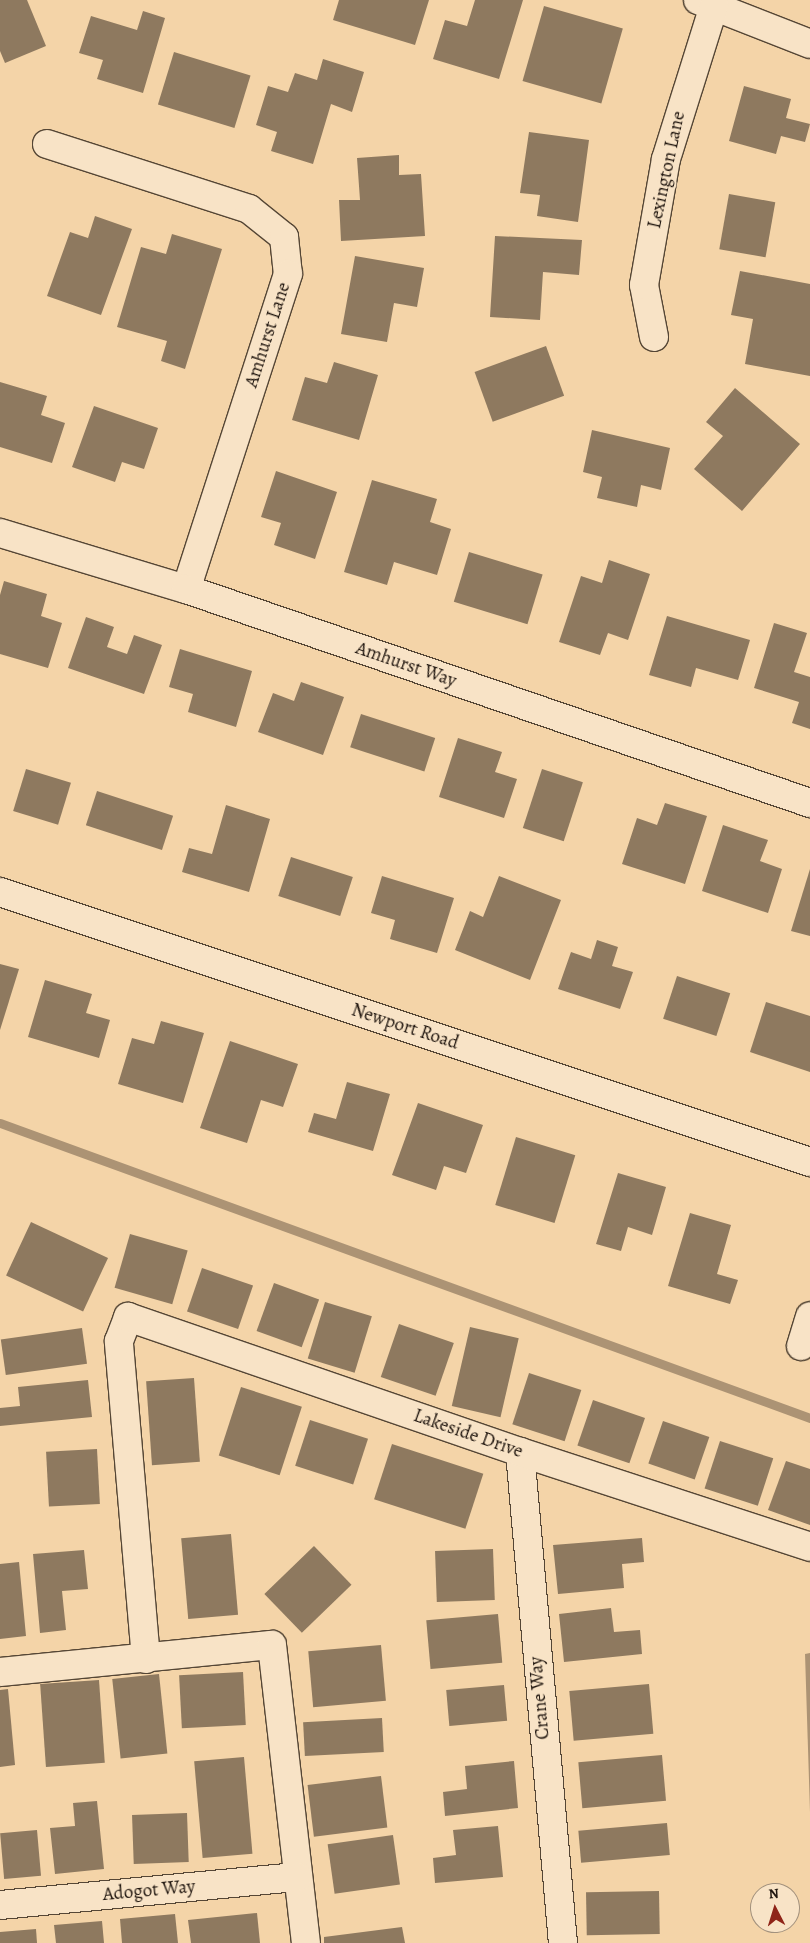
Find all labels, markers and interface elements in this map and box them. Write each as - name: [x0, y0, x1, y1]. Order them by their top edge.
- street label: Lexington Lane: [643, 109, 691, 231]
- street label: Amhurst Lane: [240, 279, 296, 391]
- street label: Amhurst Way: [353, 637, 459, 693]
- street label: Newport Road: [348, 999, 462, 1055]
- street label: Lakeside Drive: [410, 1405, 526, 1463]
- street label: Crane Way: [525, 1656, 555, 1740]
- street label: Adogot Way: [102, 1876, 196, 1906]
- north arrow: [750, 1883, 800, 1933]
- text: N: [768, 1884, 780, 1903]

